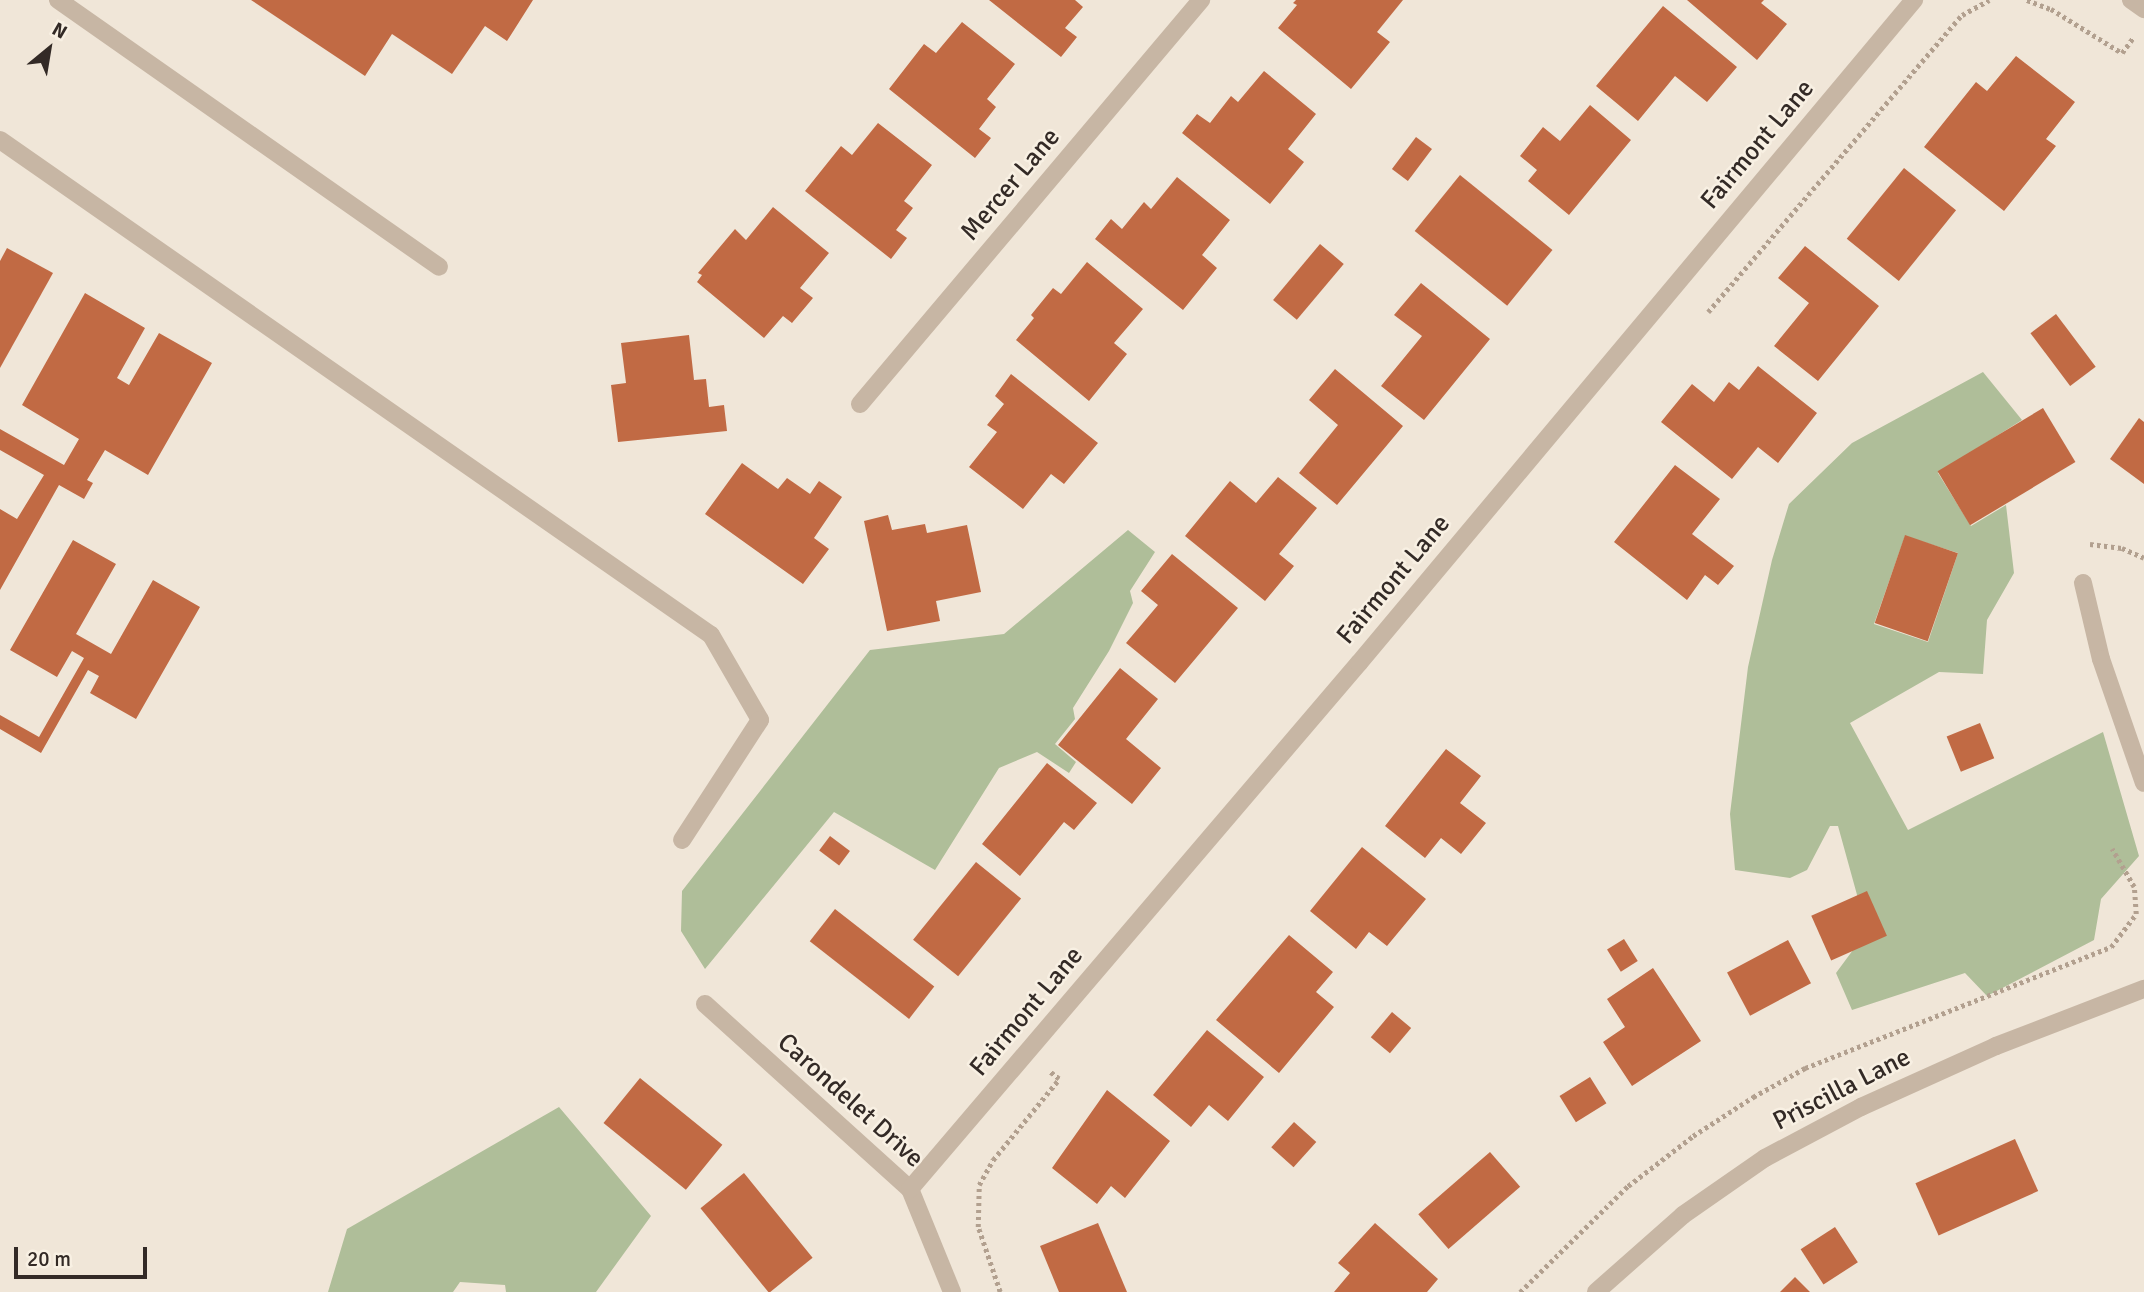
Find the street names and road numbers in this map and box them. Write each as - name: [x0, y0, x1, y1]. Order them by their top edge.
- street label: Fairmont Lane: [1695, 74, 1821, 216]
- street label: Mercer Lane: [955, 122, 1067, 248]
- street label: Fairmont Lane: [1331, 509, 1457, 651]
- street label: Fairmont Lane: [964, 941, 1090, 1083]
- street label: Carondelet Drive: [771, 1027, 929, 1175]
- street label: Priscilla Lane: [1768, 1042, 1916, 1138]

